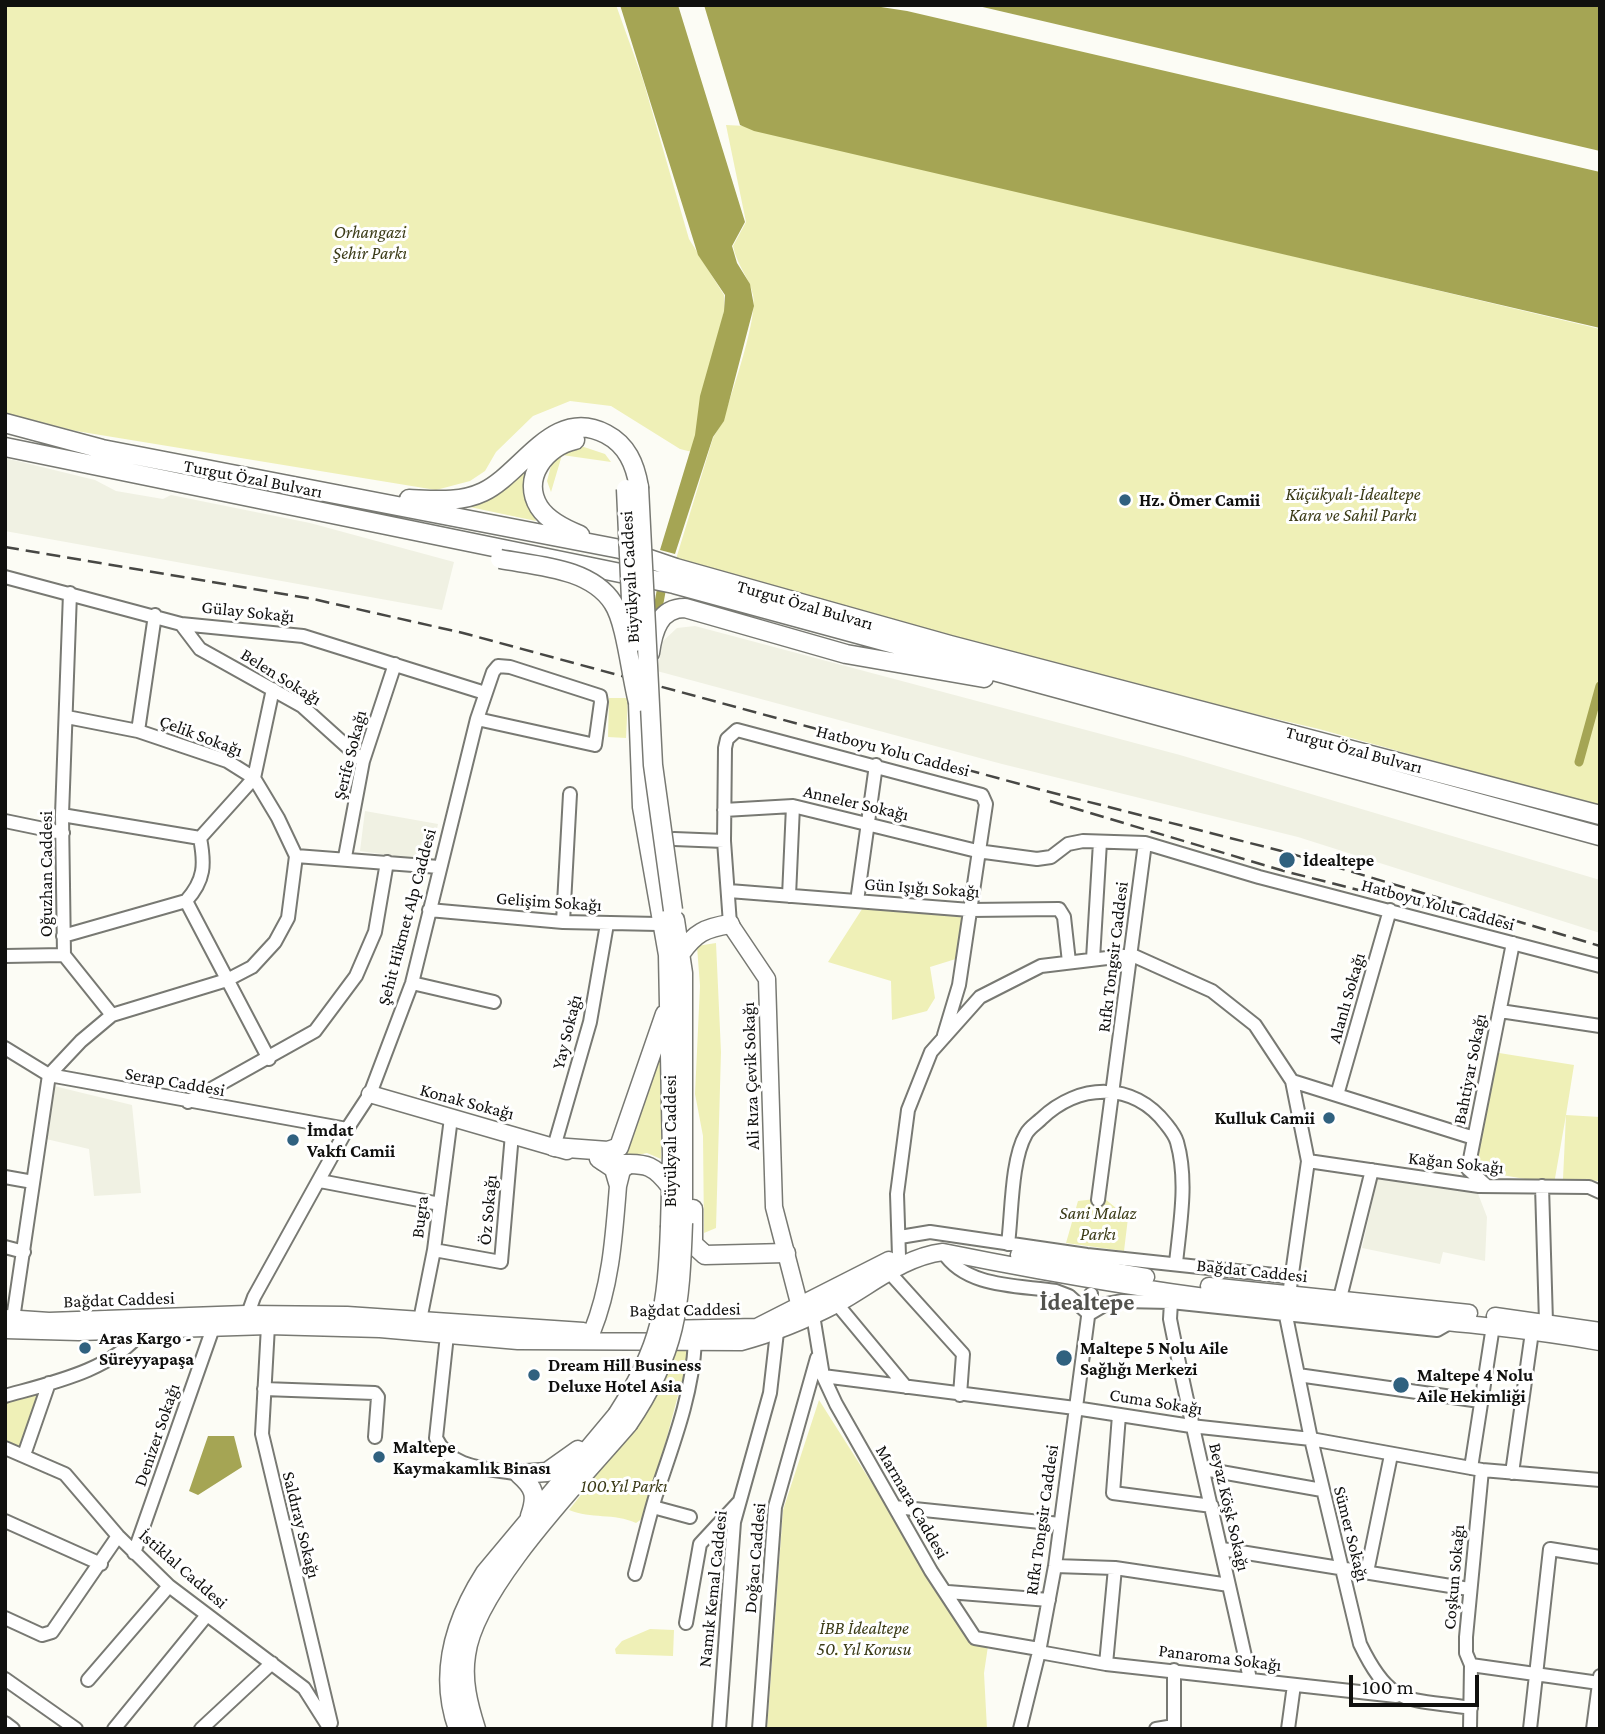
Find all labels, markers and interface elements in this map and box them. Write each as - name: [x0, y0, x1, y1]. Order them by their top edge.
- park label: Orhangazi Şehir Parkı: [333, 221, 407, 264]
- street label: Turgut Özal Bulvarı: [182, 455, 324, 503]
- park label: Küçükyalı-İdealtepe Kara ve Sahil Parkı: [1285, 483, 1421, 526]
- place label: Hz. Ömer Camii: [1139, 489, 1260, 511]
- marker: Hz. Ömer Camii: [1117, 492, 1133, 508]
- street label: Büyükyalı Caddesi: [616, 510, 644, 644]
- street label: Turgut Özal Bulvarı: [734, 575, 876, 635]
- street label: Gülay Sokağı: [201, 596, 295, 628]
- street label: Belen Sokağı: [237, 644, 325, 710]
- street label: Şerife Sokağı: [328, 708, 372, 802]
- street label: Çelik Sokağı: [156, 710, 246, 762]
- street label: Hatboyu Yolu Caddesi: [814, 720, 972, 782]
- street label: Turgut Özal Bulvarı: [1283, 721, 1425, 779]
- street label: Anneler Sokağı: [801, 780, 911, 826]
- street label: Oğuzhan Caddesi: [35, 811, 57, 937]
- street label: Şehit Hikmet Alp Caddesi: [373, 826, 441, 1008]
- place label: İdealtepe: [1303, 849, 1374, 871]
- marker: İdealtepe: [1277, 850, 1297, 870]
- street label: Gün Işığı Sokağı: [864, 873, 980, 903]
- street label: Hatboyu Yolu Caddesi: [1359, 874, 1517, 936]
- street label: Rıfkı Tongsir Caddesi: [1093, 880, 1133, 1034]
- street label: Gelişim Sokağı: [495, 888, 603, 916]
- street label: Alanlı Sokağı: [1324, 950, 1370, 1046]
- street label: Yay Sokağı: [547, 993, 587, 1071]
- street label: Ali Rıza Çevik Sokağı: [738, 1002, 764, 1150]
- street label: Bahtiyar Sokağı: [1449, 1012, 1491, 1126]
- street label: Serap Caddesi: [123, 1063, 227, 1101]
- street label: Büyükyalı Caddesi: [659, 1075, 681, 1207]
- street label: Konak Sokağı: [418, 1079, 516, 1125]
- place label: Kulluk Camii: [1214, 1107, 1315, 1129]
- marker: Kulluk Camii: [1321, 1110, 1337, 1126]
- place label: İmdat Vakfı Camii: [307, 1119, 395, 1162]
- marker: İmdat Vakfı Camii: [285, 1132, 301, 1148]
- street label: Kağan Sokağı: [1407, 1147, 1505, 1179]
- street label: Öz Sokağı: [474, 1174, 502, 1246]
- street label: Bugra: [407, 1195, 433, 1239]
- park label: Sani Malaz Parkı: [1059, 1202, 1137, 1244]
- street label: Bağdat Caddesi: [1195, 1254, 1309, 1288]
- street label: Bağdat Caddesi: [63, 1287, 175, 1313]
- district label: İdealtepe: [1040, 1289, 1134, 1317]
- street label: Bağdat Caddesi: [629, 1298, 741, 1322]
- place label: Aras Kargo - Süreyyapaşa: [99, 1327, 194, 1370]
- place label: Maltepe 5 Nolu Aile Sağlığı Merkezi: [1080, 1337, 1228, 1380]
- marker: Aras Kargo - Süreyyapaşa: [77, 1340, 93, 1356]
- marker: Maltepe 5 Nolu Aile Sağlığı Merkezi: [1054, 1348, 1074, 1368]
- place label: Dream Hill Business Deluxe Hotel Asia: [548, 1354, 701, 1396]
- place label: Maltepe 4 Nolu Aile Hekimliği: [1417, 1364, 1533, 1406]
- marker: Dream Hill Business Deluxe Hotel Asia: [526, 1367, 542, 1383]
- marker: Maltepe 4 Nolu Aile Hekimliği: [1391, 1375, 1411, 1395]
- street label: Denizer Sokağı: [129, 1381, 185, 1489]
- street label: Cuma Sokağı: [1108, 1384, 1204, 1420]
- place label: Maltepe Kaymakamlık Binası: [393, 1436, 551, 1478]
- street label: Marmara Caddesi: [871, 1441, 953, 1563]
- street label: Beyaz Köşk Sokağı: [1204, 1441, 1254, 1573]
- street label: Rıfkı Tongsir Caddesi: [1021, 1443, 1063, 1597]
- marker: Maltepe Kaymakamlık Binası: [371, 1449, 387, 1465]
- street label: Saldıray Sokağı: [277, 1469, 325, 1581]
- park label: 100.Yıl Parkı: [580, 1475, 668, 1497]
- street label: Sümer Sokağı: [1329, 1484, 1373, 1584]
- street label: Doğacı Caddesi: [739, 1502, 771, 1614]
- street label: Namık Kemal Caddesi: [694, 1509, 732, 1669]
- street label: Coşkun Sokağı: [1439, 1524, 1469, 1630]
- street label: İstiklal Caddesi: [134, 1525, 232, 1613]
- park label: İBB İdealtepe 50. Yıl Korusu: [817, 1617, 911, 1660]
- street label: Panaroma Sokağı: [1157, 1640, 1283, 1676]
- scale bar: [1353, 1660, 1482, 1704]
- text: 100 m: [1362, 1675, 1414, 1699]

